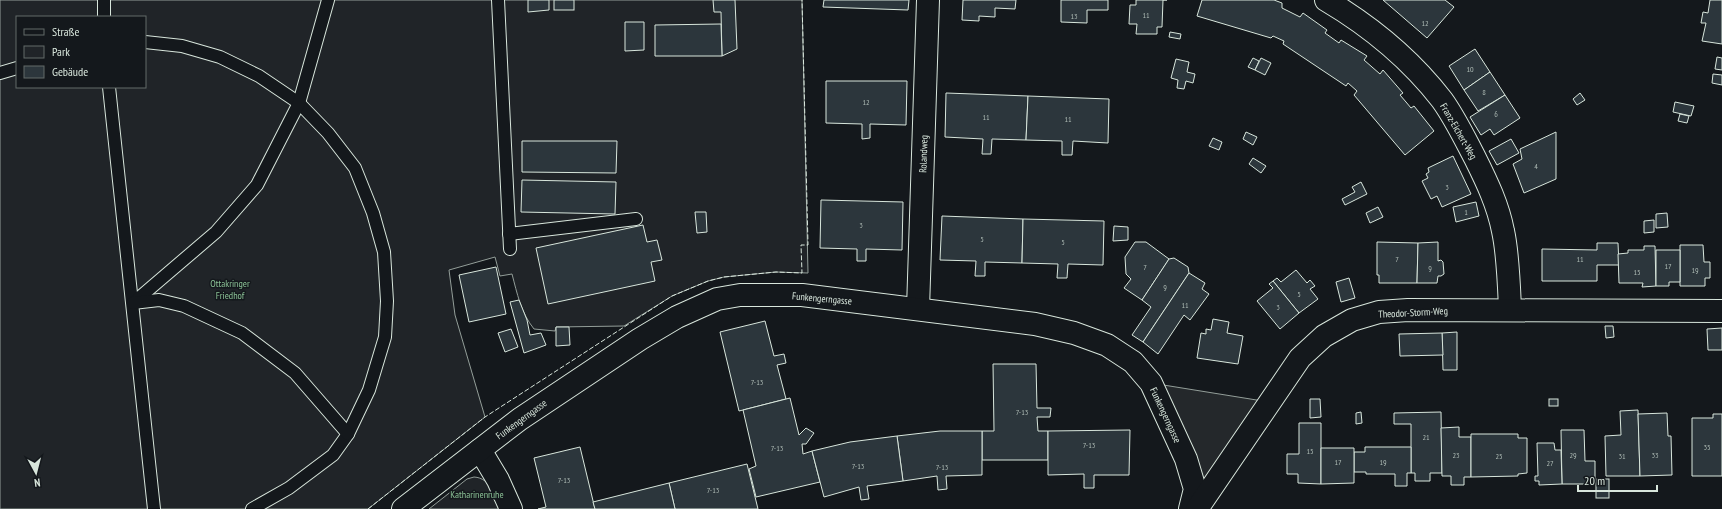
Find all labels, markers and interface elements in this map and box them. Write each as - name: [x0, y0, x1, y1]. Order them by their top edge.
- house number: 11: [1142, 10, 1150, 20]
- house number: 13: [1070, 11, 1078, 21]
- legend: [16, 16, 146, 88]
- house number: 12: [1421, 18, 1429, 28]
- text: Straße: [52, 24, 79, 39]
- text: Park: [52, 44, 70, 59]
- text: Gebäude: [52, 64, 88, 79]
- house number: 10: [1466, 64, 1474, 74]
- house number: 8: [1482, 87, 1486, 97]
- house number: 12: [862, 97, 870, 107]
- street label: Franz-Eichert-Weg: [1437, 101, 1480, 162]
- house number: 6: [1494, 109, 1498, 119]
- house number: 11: [982, 112, 990, 122]
- house number: 11: [1064, 114, 1072, 124]
- street label: Rolandweg: [916, 135, 931, 173]
- house number: 4: [1534, 161, 1538, 171]
- house number: 3: [1445, 182, 1449, 192]
- house number: 1: [1464, 207, 1468, 217]
- house number: 3: [859, 220, 863, 230]
- house number: 5: [980, 234, 984, 244]
- house number: 5: [1061, 237, 1065, 247]
- house number: 7: [1395, 254, 1399, 264]
- house number: 11: [1576, 254, 1584, 264]
- house number: 17: [1664, 261, 1672, 271]
- house number: 7: [1143, 262, 1147, 272]
- house number: 9: [1428, 263, 1432, 273]
- house number: 19: [1691, 265, 1699, 275]
- house number: 15: [1633, 267, 1641, 277]
- park label: Ottakringer Friedhof: [210, 277, 250, 302]
- house number: 9: [1163, 282, 1167, 292]
- street label: Funkengerngasse: [792, 289, 852, 308]
- house number: 5: [1297, 289, 1301, 299]
- house number: 11: [1181, 300, 1189, 310]
- house number: 3: [1276, 302, 1280, 312]
- street label: Theodor-Storm-Weg: [1378, 304, 1448, 321]
- house number: 7-13: [751, 377, 764, 387]
- street label: Funkengerngasse: [1147, 385, 1184, 445]
- street label: Funkengerngasse: [493, 397, 549, 442]
- house number: 7-13: [1016, 407, 1029, 417]
- house number: 21: [1422, 432, 1430, 442]
- house number: 7-13: [1083, 440, 1096, 450]
- house number: 35: [1703, 442, 1711, 452]
- house number: 7-13: [771, 443, 784, 453]
- house number: 15: [1306, 446, 1314, 456]
- house number: 23: [1452, 450, 1460, 460]
- house number: 29: [1569, 450, 1577, 460]
- house number: 33: [1651, 450, 1659, 460]
- house number: 25: [1495, 451, 1503, 461]
- house number: 31: [1618, 451, 1626, 461]
- north arrow: [16, 453, 56, 493]
- house number: 17: [1334, 457, 1342, 467]
- house number: 19: [1379, 457, 1387, 467]
- house number: 27: [1546, 458, 1554, 468]
- house number: 7-13: [852, 461, 865, 471]
- house number: 7-13: [936, 462, 949, 472]
- scale bar: [1578, 467, 1657, 493]
- text: 20 m: [1584, 473, 1605, 488]
- house number: 7-13: [558, 475, 571, 485]
- text: N: [33, 476, 41, 490]
- house number: 7-13: [707, 485, 720, 495]
- park label: Katharinenruhe: [450, 488, 504, 501]

